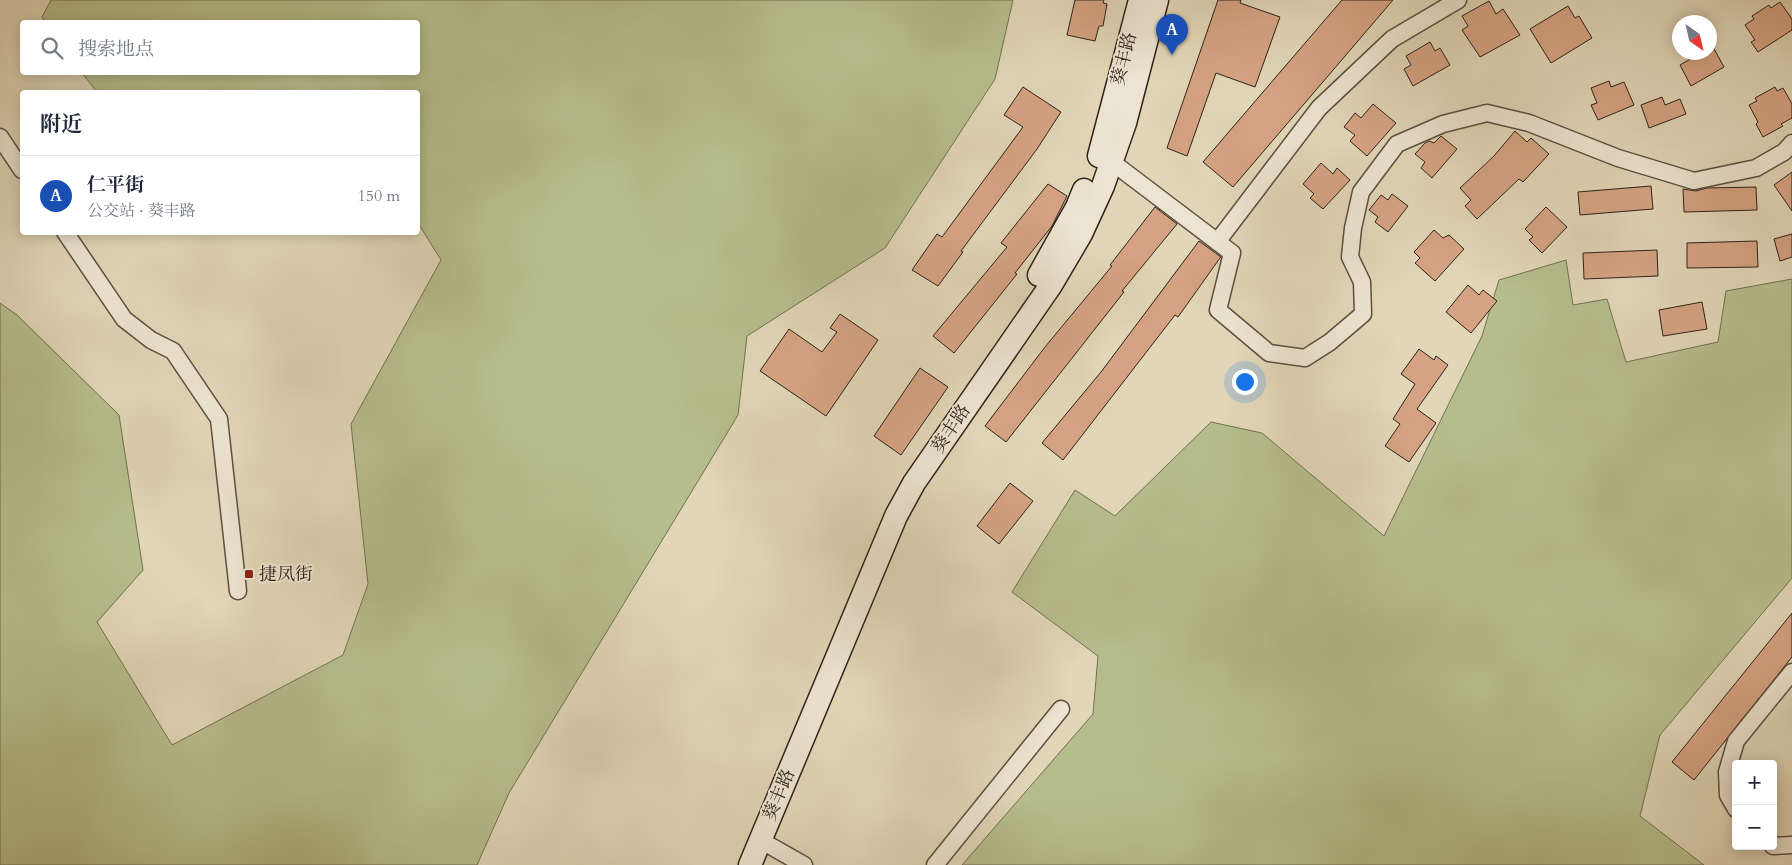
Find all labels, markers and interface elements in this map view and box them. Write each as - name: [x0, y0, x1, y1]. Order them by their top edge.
- pin: A: [1156, 14, 1188, 55]
- north arrow: [1672, 15, 1717, 60]
- search box: [20, 20, 420, 75]
- street label: 葵丰路: [1105, 30, 1143, 88]
- icon: search: [38, 34, 66, 62]
- text: 搜索地点: [78, 36, 154, 62]
- text: 附近: [40, 110, 82, 139]
- text: 仁平街: [87, 172, 144, 198]
- text: A: [50, 185, 62, 207]
- text: 150 m: [358, 185, 400, 207]
- text: 公交站 · 葵丰路: [87, 200, 196, 222]
- your location: [1232, 369, 1258, 395]
- street label: 葵丰路: [926, 400, 976, 458]
- place label: 捷凤街: [259, 562, 313, 587]
- marker: 捷凤街: [243, 568, 255, 580]
- map controls: [1732, 760, 1777, 850]
- button: +: [1732, 760, 1777, 805]
- street label: 葵丰路: [757, 765, 801, 825]
- button: −: [1732, 805, 1777, 850]

